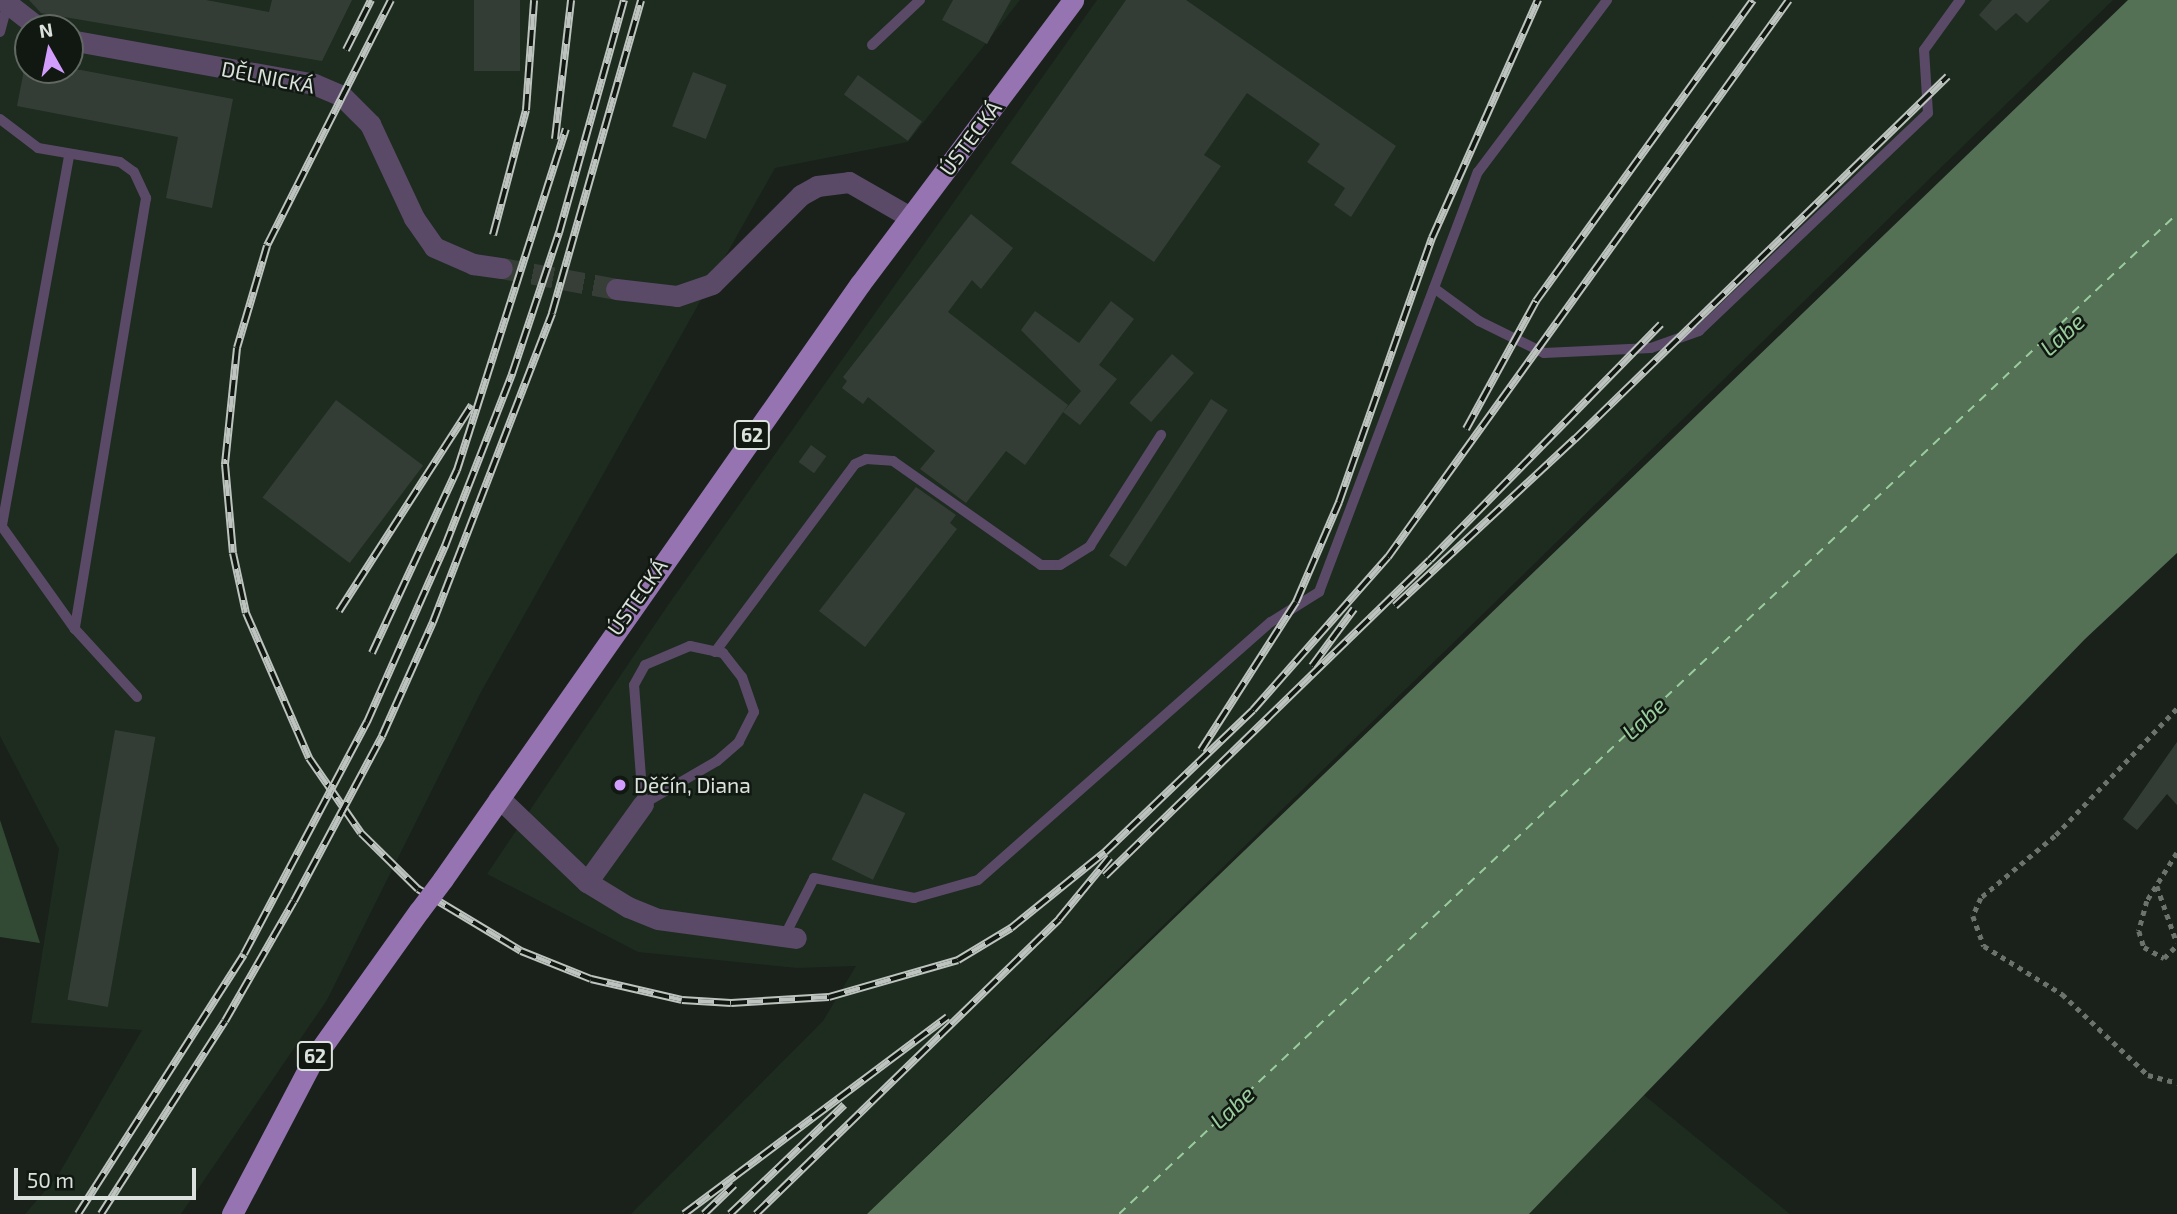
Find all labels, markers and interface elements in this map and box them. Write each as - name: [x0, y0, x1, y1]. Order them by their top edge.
- north arrow: [14, 14, 84, 84]
- text: N: [37, 17, 55, 42]
- street label: DĚLNICKÁ: [219, 56, 317, 98]
- street label: ÚSTECKÁ: [934, 96, 1006, 180]
- water label: Labe: [2034, 307, 2090, 361]
- road number: 62: [733, 420, 771, 450]
- street label: ÚSTECKÁ: [602, 554, 672, 640]
- water label: Labe: [1616, 691, 1672, 745]
- place label: Děčín, Diana: [634, 772, 751, 798]
- marker: Děčín, Diana: [612, 777, 628, 793]
- road number: 62: [296, 1040, 334, 1072]
- water label: Labe: [1204, 1080, 1260, 1134]
- scale bar: [18, 1154, 200, 1198]
- text: 50 m: [27, 1167, 74, 1192]

